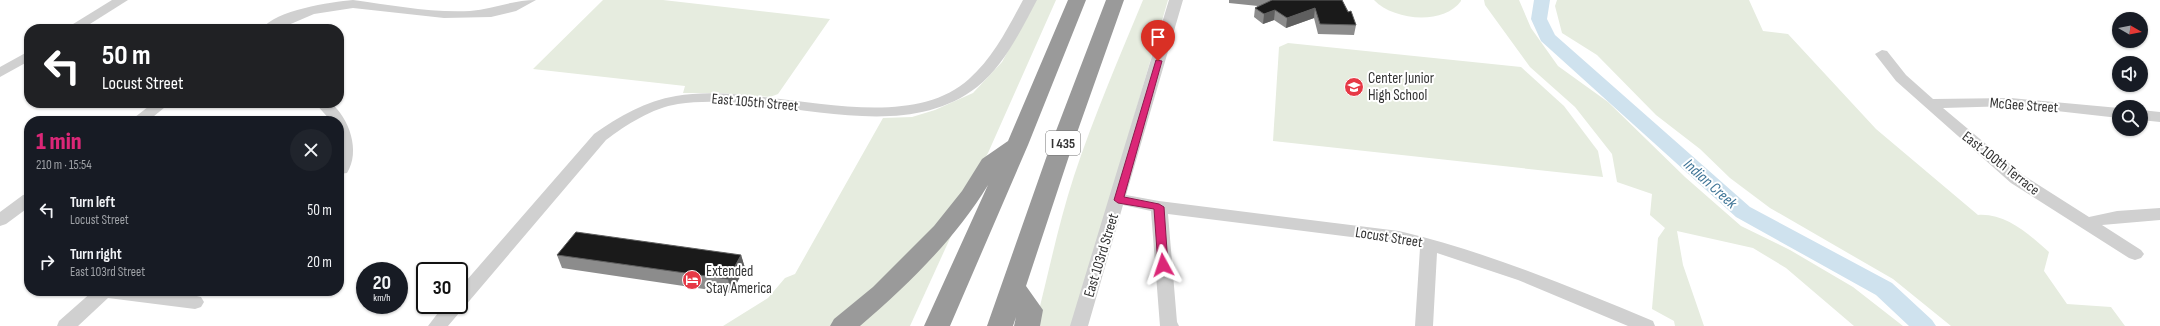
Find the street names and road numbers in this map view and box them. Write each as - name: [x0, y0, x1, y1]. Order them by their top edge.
- street label: East 105th Street: [711, 89, 800, 116]
- street label: McGee Street: [1989, 94, 2059, 117]
- street label: East 100th Terrace: [1958, 127, 2043, 200]
- road number: I 435: [1046, 131, 1080, 155]
- street label: East 103rd Street: [1080, 211, 1123, 299]
- street label: Locust Street: [1354, 223, 1424, 252]

